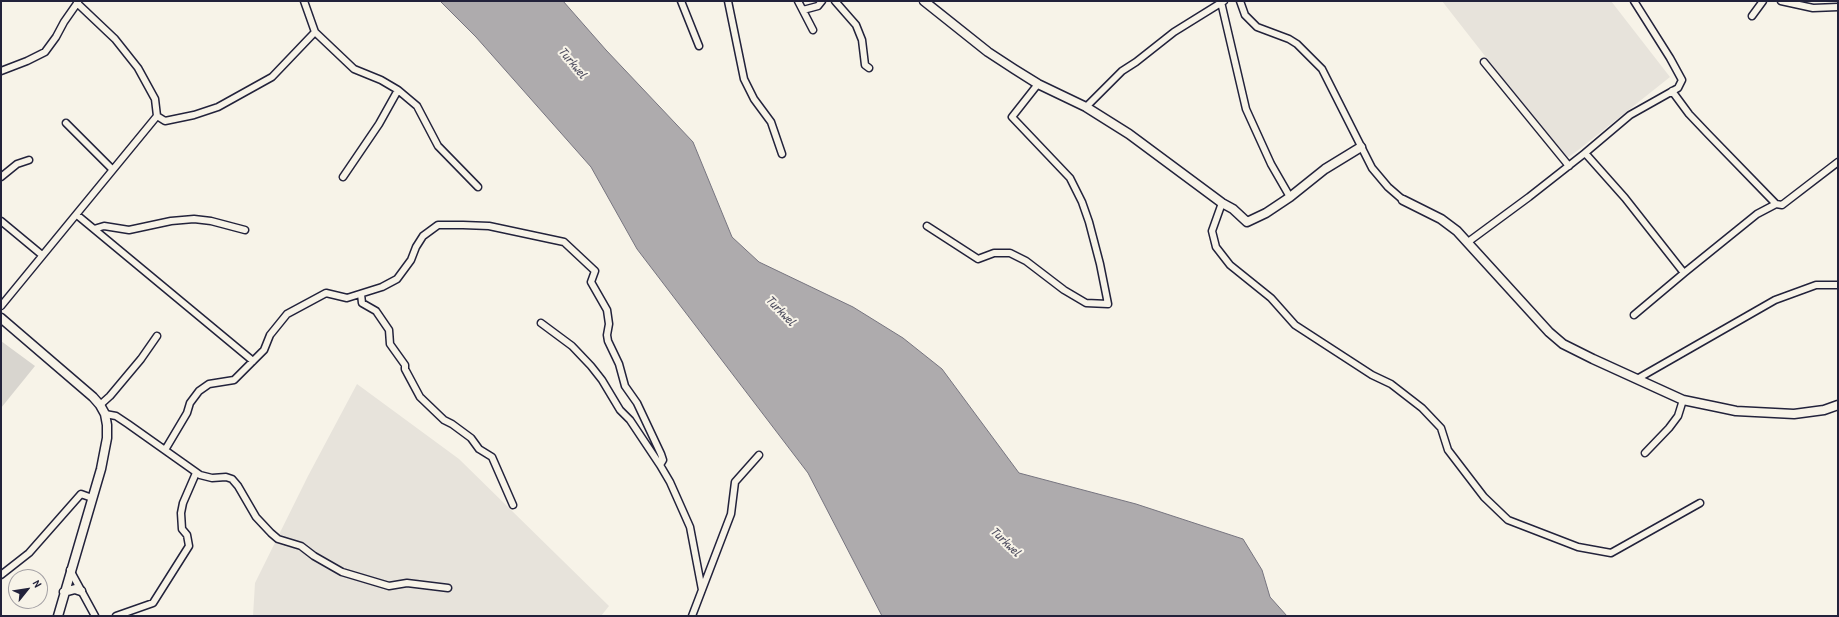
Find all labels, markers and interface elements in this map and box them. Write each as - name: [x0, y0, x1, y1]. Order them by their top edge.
- water label: Turkwel: [554, 44, 590, 82]
- water label: Turkwel: [762, 293, 798, 329]
- water label: Turkwel: [987, 524, 1023, 560]
- north arrow: [8, 569, 48, 609]
- text: N: [30, 577, 45, 590]

